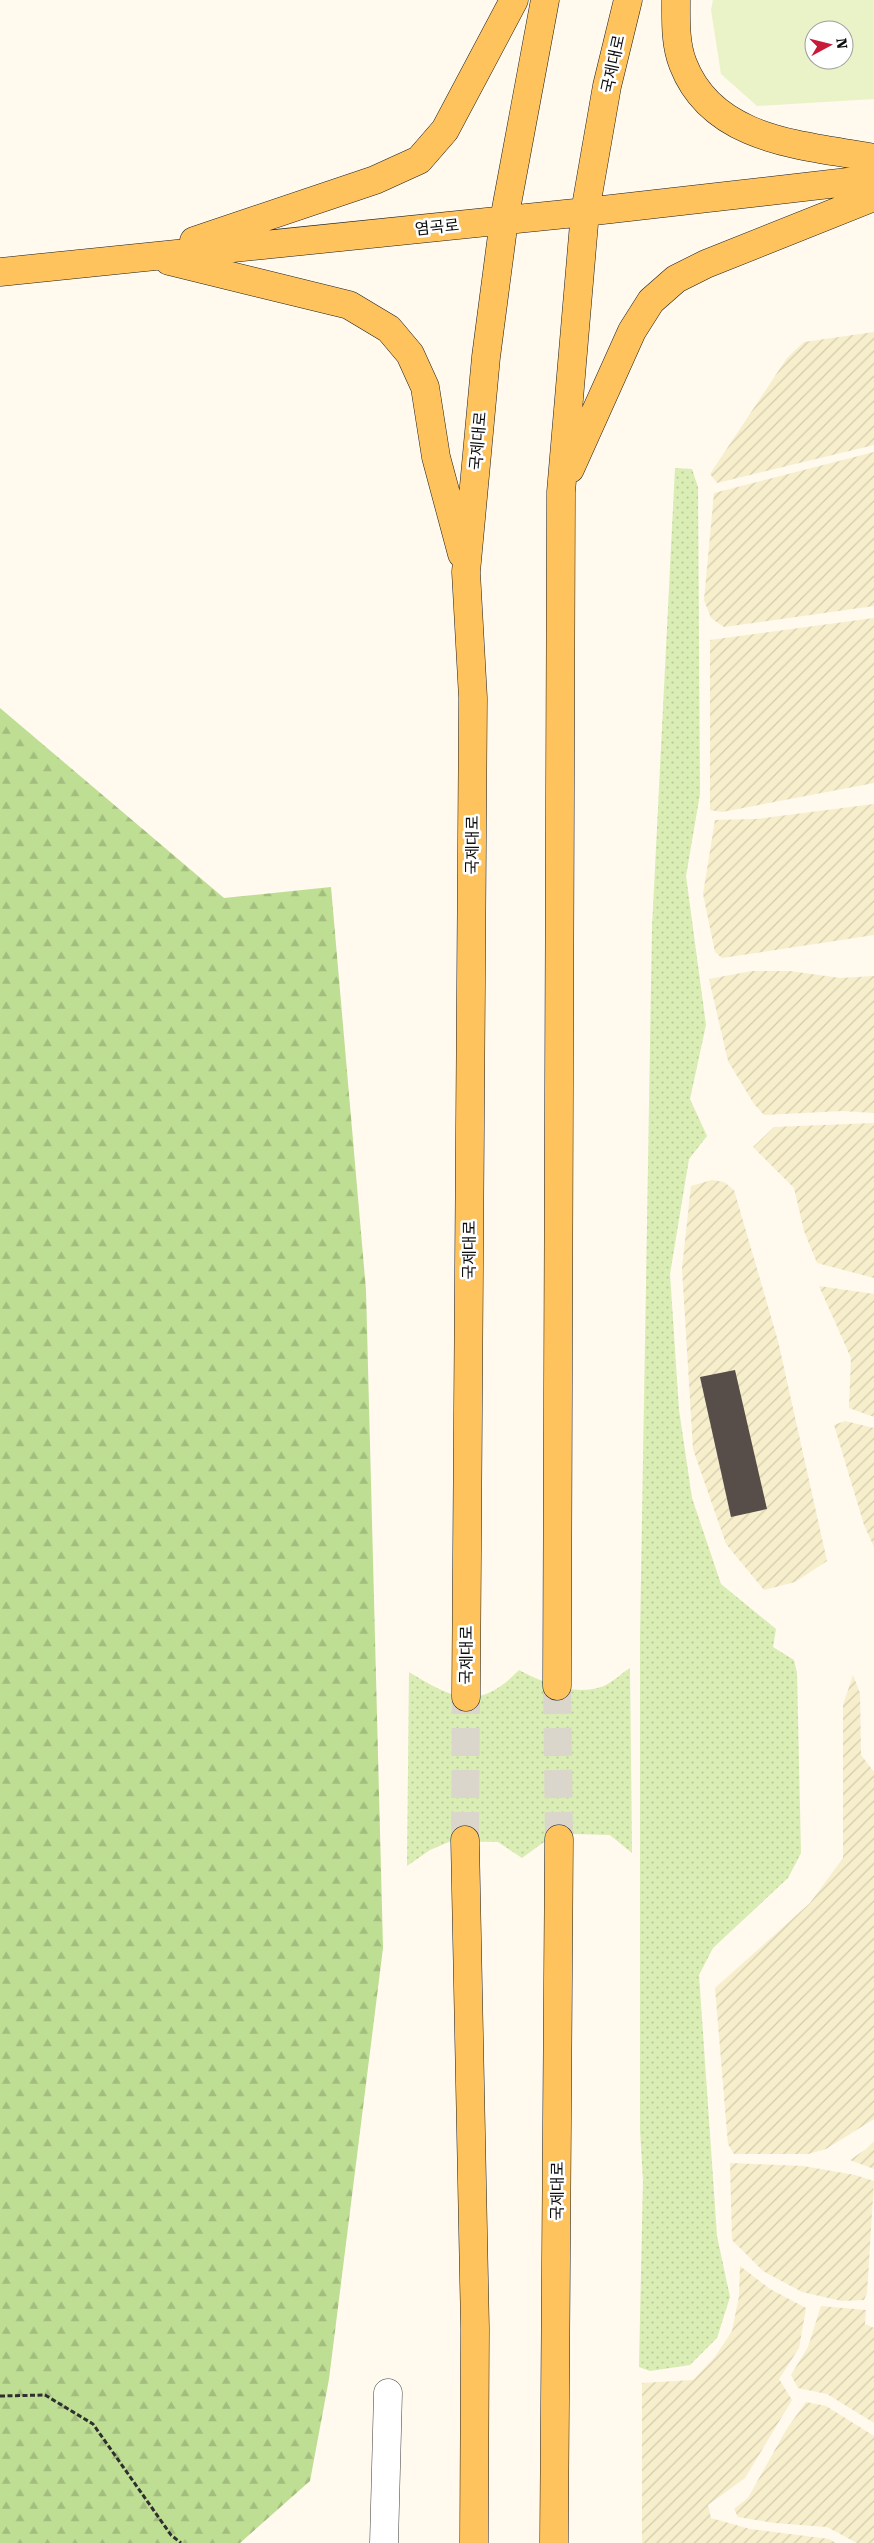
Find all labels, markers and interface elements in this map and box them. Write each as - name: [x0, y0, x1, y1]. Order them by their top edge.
- north arrow: [804, 20, 854, 70]
- street label: 국제대로: [598, 33, 628, 95]
- text: N: [833, 37, 851, 50]
- street label: 염곡로: [414, 215, 460, 239]
- street label: 국제대로: [466, 411, 490, 471]
- street label: 국제대로: [463, 815, 482, 874]
- street label: 국제대로: [460, 1220, 479, 1279]
- street label: 국제대로: [457, 1625, 476, 1684]
- street label: 국제대로: [548, 2161, 567, 2220]

